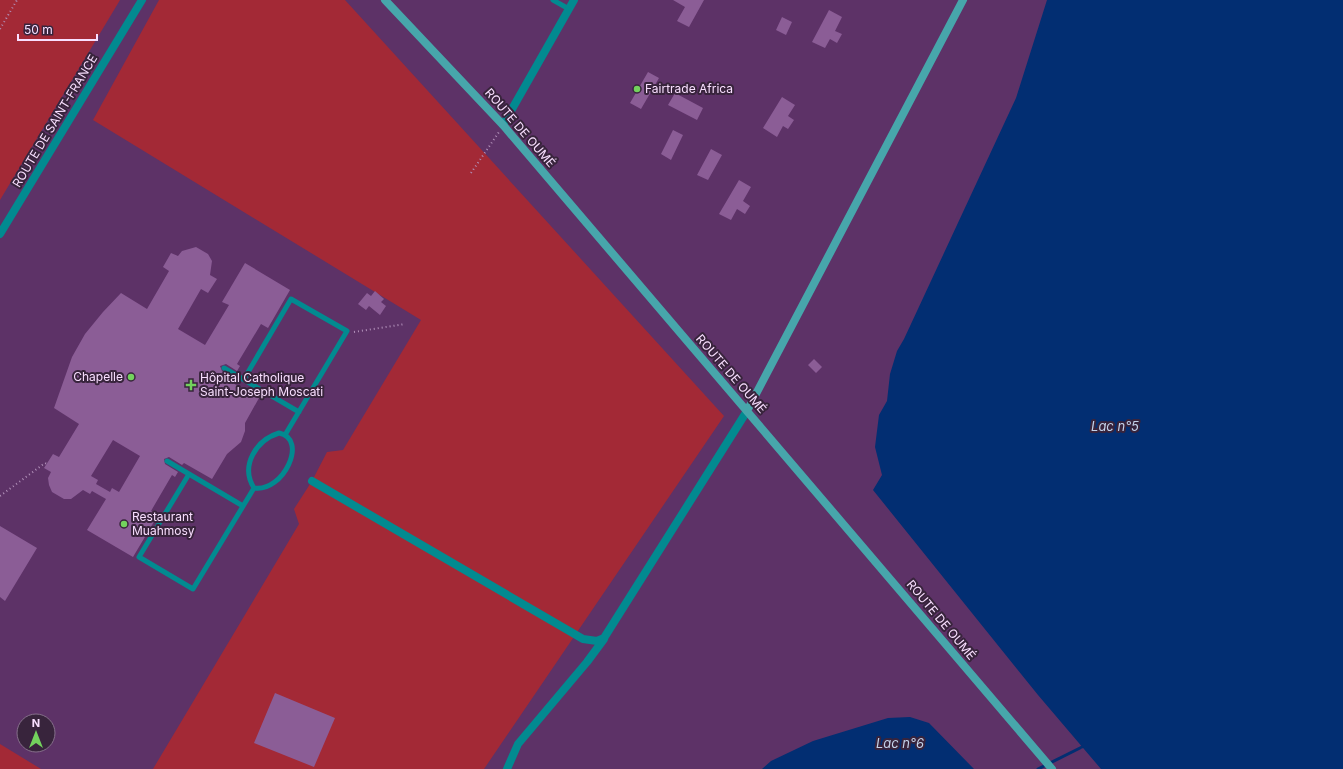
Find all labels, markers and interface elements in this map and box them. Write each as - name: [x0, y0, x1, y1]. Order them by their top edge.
- scale bar: [18, 16, 97, 42]
- text: 50 m: [24, 22, 53, 37]
- street label: ROUTE DE SAINT-FRANCE: [9, 52, 100, 190]
- place label: Fairtrade Africa: [645, 81, 733, 96]
- marker: Fairtrade Africa: [632, 84, 642, 94]
- street label: ROUTE DE OUMÉ: [482, 85, 559, 170]
- street label: ROUTE DE OUMÉ: [693, 331, 770, 416]
- place label: Chapelle: [73, 369, 123, 384]
- place label: Hôpital Catholique Saint-Joseph Moscati: [200, 370, 323, 399]
- marker: Chapelle: [126, 372, 136, 382]
- marker: Hôpital Catholique Saint-Joseph Moscati: [185, 379, 197, 391]
- water label: Lac n°5: [1091, 418, 1139, 434]
- place label: Restaurant Muahmosy: [132, 509, 195, 538]
- marker: Restaurant Muahmosy: [119, 519, 129, 529]
- street label: ROUTE DE OUMÉ: [904, 577, 979, 663]
- north arrow: [16, 713, 56, 753]
- text: N: [32, 716, 40, 730]
- water label: Lac n°6: [876, 735, 924, 751]

